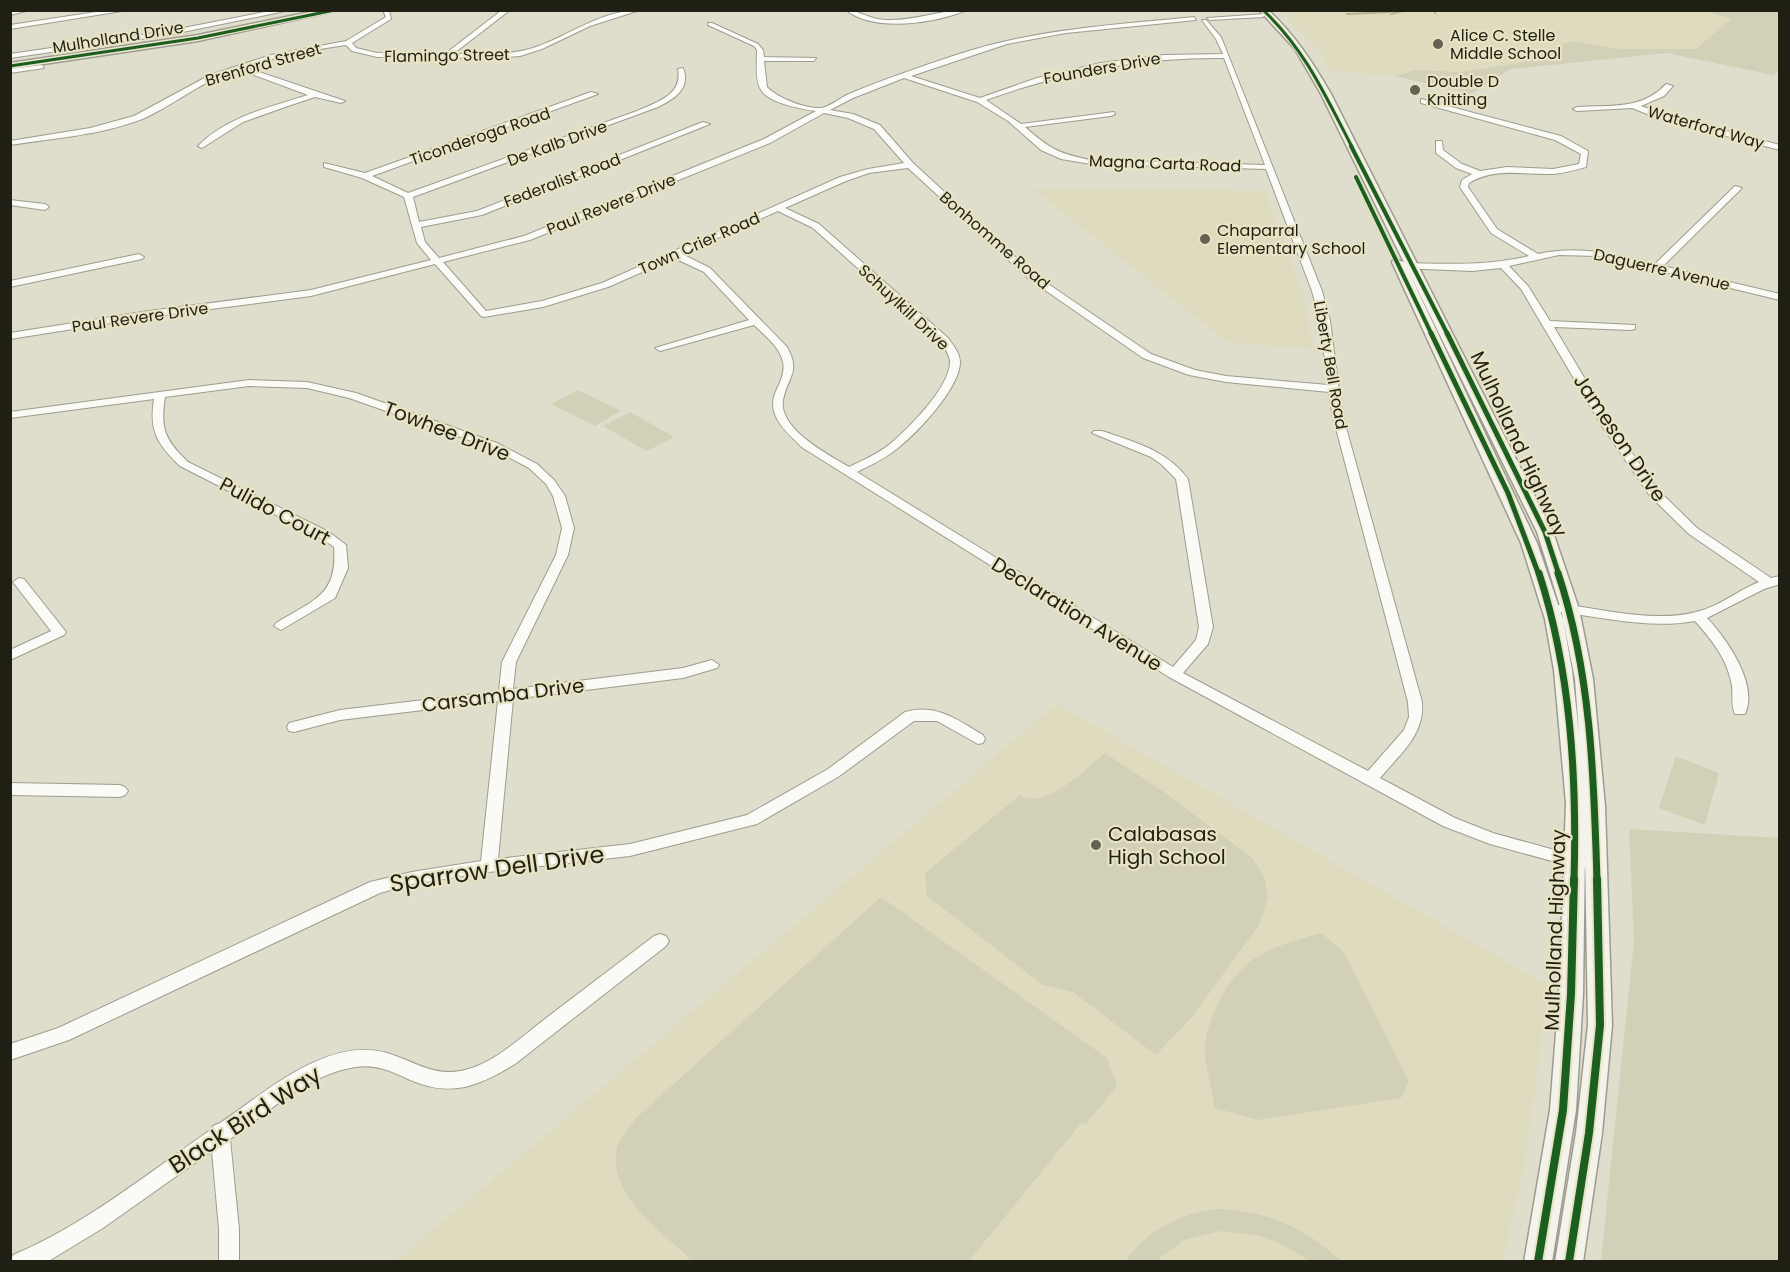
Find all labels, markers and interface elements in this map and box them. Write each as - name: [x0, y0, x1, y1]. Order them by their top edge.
- street label: Mulholland Drive: [51, 16, 185, 59]
- place label: Alice C. Stelle Middle School: [1450, 24, 1561, 65]
- street label: Brenford Street: [203, 37, 324, 92]
- marker: Alice C. Stelle Middle School: [1431, 37, 1445, 51]
- street label: Flamingo Street: [384, 43, 510, 68]
- street label: Founders Drive: [1042, 47, 1162, 90]
- place label: Double D Knitting: [1427, 70, 1499, 111]
- marker: Double D Knitting: [1408, 83, 1422, 97]
- street label: Waterford Way: [1645, 100, 1767, 155]
- street label: Ticonderoga Road: [407, 102, 554, 171]
- street label: De Kalb Drive: [504, 115, 611, 172]
- street label: Federalist Road: [500, 148, 624, 213]
- street label: Magna Carta Road: [1088, 149, 1242, 178]
- street label: Paul Revere Drive: [543, 168, 679, 241]
- street label: Bonhomme Road: [934, 186, 1055, 295]
- street label: Town Crier Road: [635, 206, 764, 281]
- place label: Chaparral Elementary School: [1217, 219, 1365, 260]
- marker: Chaparral Elementary School: [1198, 232, 1212, 246]
- street label: Daguerre Avenue: [1591, 243, 1732, 296]
- street label: Schuylkill Drive: [853, 259, 954, 356]
- street label: Paul Revere Drive: [70, 297, 210, 338]
- street label: Liberty Bell Road: [1308, 299, 1353, 431]
- street label: Mulholland Highway: [1464, 347, 1574, 541]
- street label: Jameson Drive: [1567, 369, 1673, 507]
- street label: Towhee Drive: [380, 394, 514, 468]
- street label: Pulido Court: [215, 470, 335, 552]
- street label: Declaration Avenue: [986, 550, 1168, 678]
- street label: Carsamba Drive: [420, 671, 586, 719]
- place label: Calabasas High School: [1108, 820, 1226, 871]
- street label: Mulholland Highway: [1537, 829, 1573, 1031]
- street label: Sparrow Dell Drive: [388, 837, 606, 900]
- marker: Calabasas High School: [1089, 838, 1103, 852]
- street label: Black Bird Way: [162, 1058, 328, 1181]

